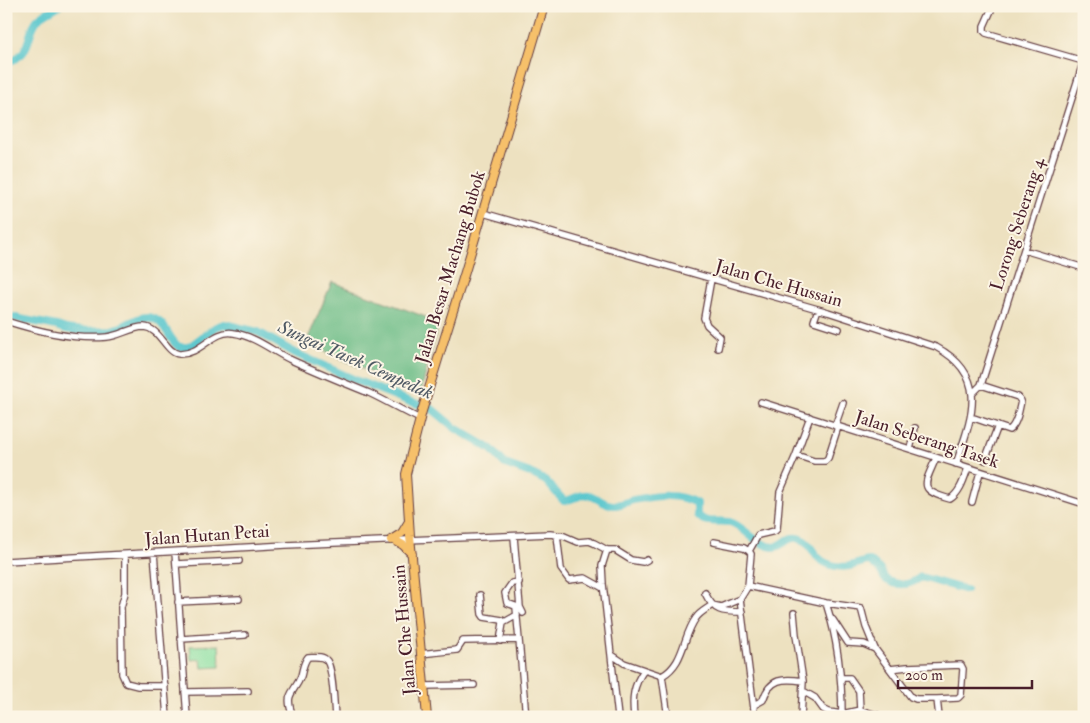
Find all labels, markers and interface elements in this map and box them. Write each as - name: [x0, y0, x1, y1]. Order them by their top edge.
- street label: Lorong Seberang 4: [985, 153, 1050, 294]
- street label: Jalan Besar Machang Bubok: [410, 168, 491, 367]
- street label: Jalan Che Hussain: [712, 254, 845, 313]
- water label: Sungai Tasek Cempedak: [273, 314, 437, 405]
- street label: Jalan Seberang Tasek: [851, 405, 1002, 474]
- street label: Jalan Hutan Petai: [143, 520, 270, 551]
- street label: Jalan Che Hussain: [387, 564, 422, 697]
- scale bar: [898, 658, 1031, 690]
- text: 200 m: [905, 666, 943, 685]

